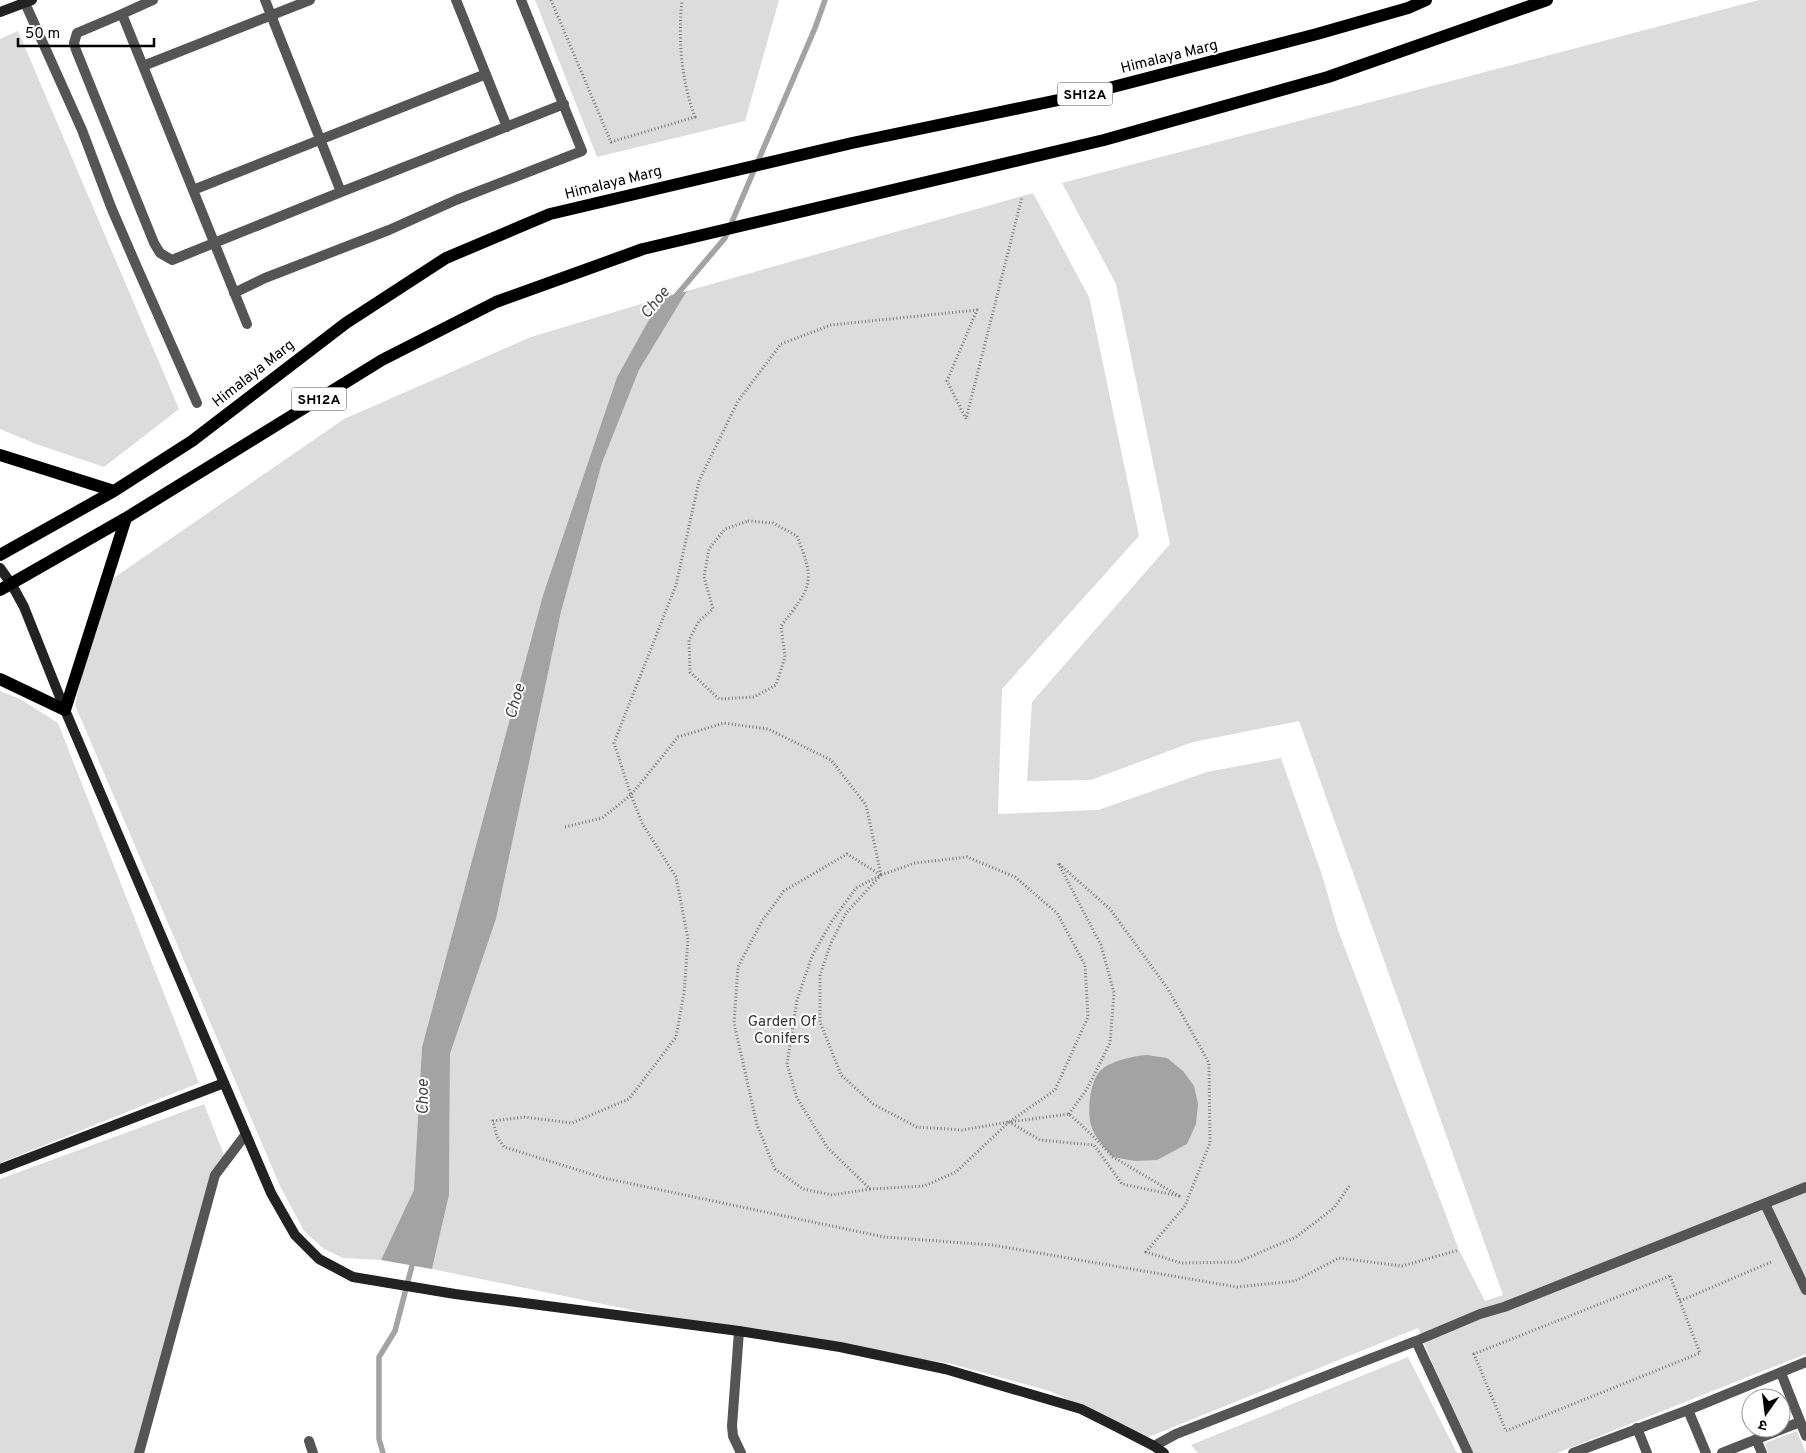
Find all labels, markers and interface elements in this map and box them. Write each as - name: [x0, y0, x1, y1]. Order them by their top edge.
- scale bar: [18, 15, 154, 47]
- text: 50 m: [25, 25, 60, 44]
- street label: Himalaya Marg: [1119, 36, 1220, 79]
- road number: SH12A: [1058, 82, 1112, 106]
- street label: Himalaya Marg: [563, 162, 664, 205]
- water label: Choe: [637, 283, 675, 323]
- street label: Himalaya Marg: [209, 336, 299, 412]
- road number: SH12A: [292, 388, 346, 410]
- water label: Choe: [501, 681, 531, 721]
- park label: Garden Of Conifers: [748, 1013, 816, 1049]
- water label: Choe: [414, 1079, 434, 1115]
- north arrow: [1741, 1388, 1791, 1438]
- text: उ: [1756, 1415, 1769, 1433]

